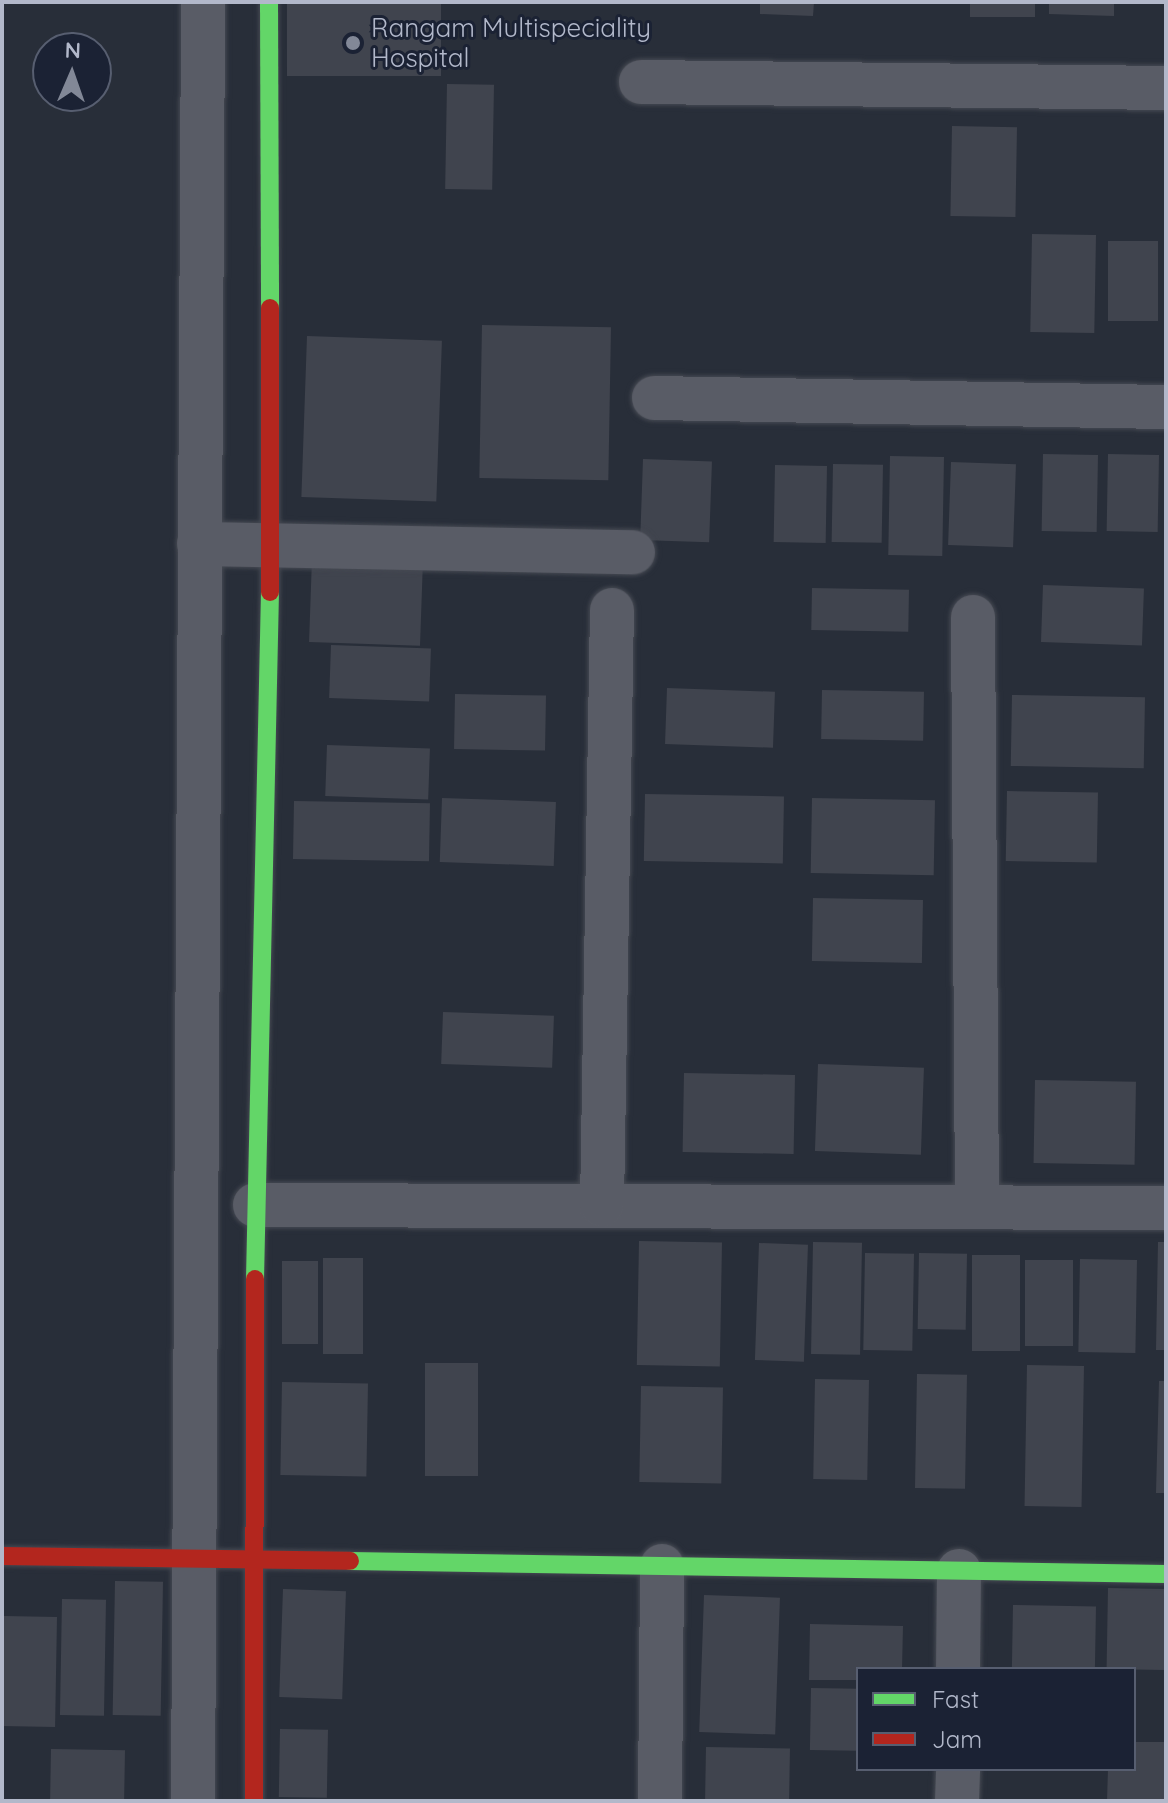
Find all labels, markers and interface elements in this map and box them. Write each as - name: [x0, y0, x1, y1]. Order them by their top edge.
- place label: Rangam Multispeciality Hospital: [371, 12, 651, 74]
- north arrow: [32, 32, 112, 112]
- marker: Rangam Multispeciality Hospital: [342, 32, 364, 54]
- text: N: [64, 36, 81, 64]
- legend: [856, 1667, 1136, 1771]
- text: Fast: [932, 1684, 979, 1714]
- text: Jam: [932, 1724, 982, 1754]

